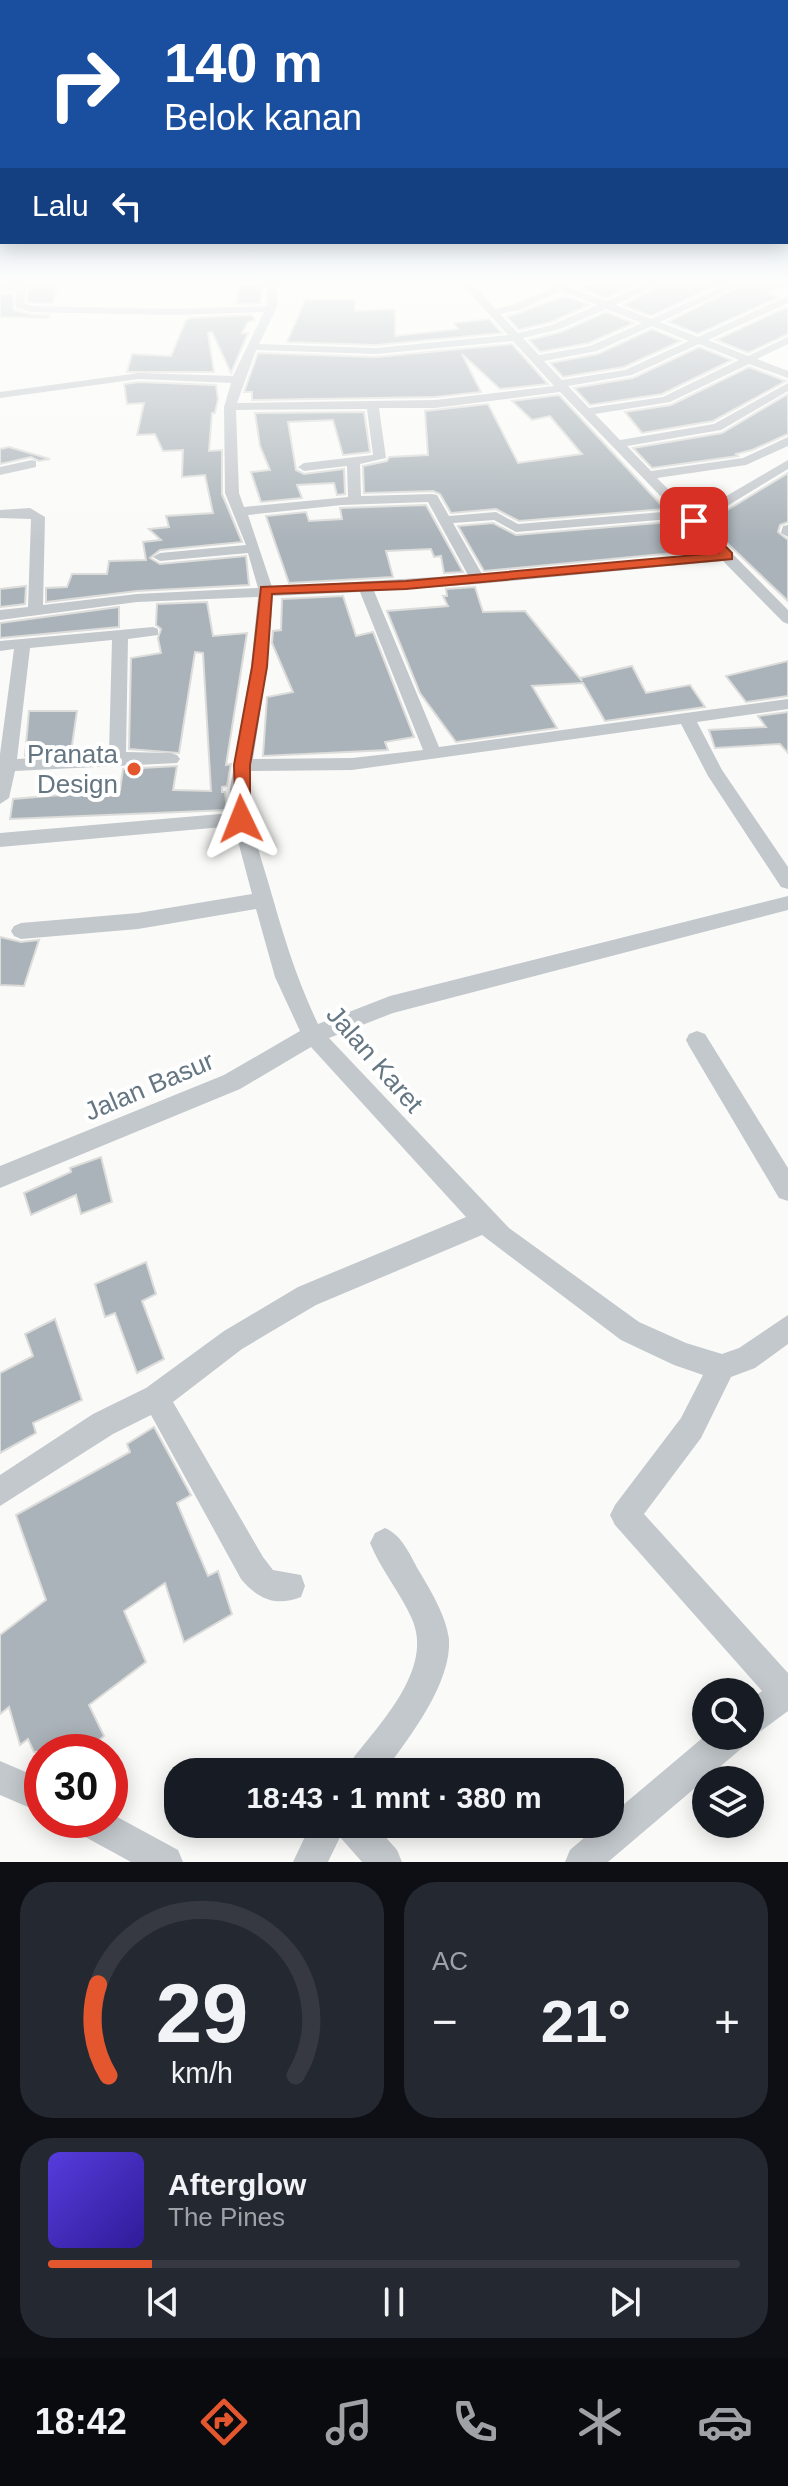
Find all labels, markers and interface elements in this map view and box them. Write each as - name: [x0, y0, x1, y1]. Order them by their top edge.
- text: 140 m: [164, 31, 323, 94]
- icon: right: [32, 32, 136, 136]
- text: Belok kanan: [164, 97, 362, 138]
- icon: left: [105, 184, 149, 228]
- text: Lalu: [32, 189, 89, 222]
- pin: [660, 487, 728, 555]
- icon: arrive: [672, 499, 716, 543]
- place label: Pranata Design: [27, 739, 119, 799]
- marker: Pranata Design: [125, 760, 143, 778]
- position arrow: [199, 777, 283, 861]
- street label: Jalan Karet: [321, 1000, 430, 1119]
- street label: Jalan Basur: [80, 1045, 218, 1127]
- map controls: [692, 1678, 764, 1838]
- button: search: [692, 1678, 764, 1750]
- speed limit sign: 30: [24, 1734, 128, 1838]
- button: layers: [692, 1766, 764, 1838]
- text: 18:43 · 1 mnt · 380 m: [246, 1781, 542, 1814]
- text: AC: [432, 1946, 468, 1976]
- text: 29: [156, 1967, 248, 2060]
- text: 21°: [541, 1988, 631, 2055]
- text: −: [432, 1997, 458, 2046]
- text: +: [714, 1997, 740, 2046]
- text: km/h: [171, 2057, 233, 2089]
- text: Afterglow: [168, 2168, 306, 2201]
- text: The Pines: [168, 2202, 285, 2232]
- icon: previous: [141, 2280, 185, 2324]
- icon: pause: [372, 2280, 416, 2324]
- icon: next: [603, 2280, 647, 2324]
- icon: directions: [196, 2394, 252, 2450]
- icon: music: [321, 2394, 377, 2450]
- icon: phone: [447, 2394, 503, 2450]
- icon: climate: [572, 2394, 628, 2450]
- icon: car: [697, 2394, 753, 2450]
- text: 18:42: [35, 2401, 127, 2442]

